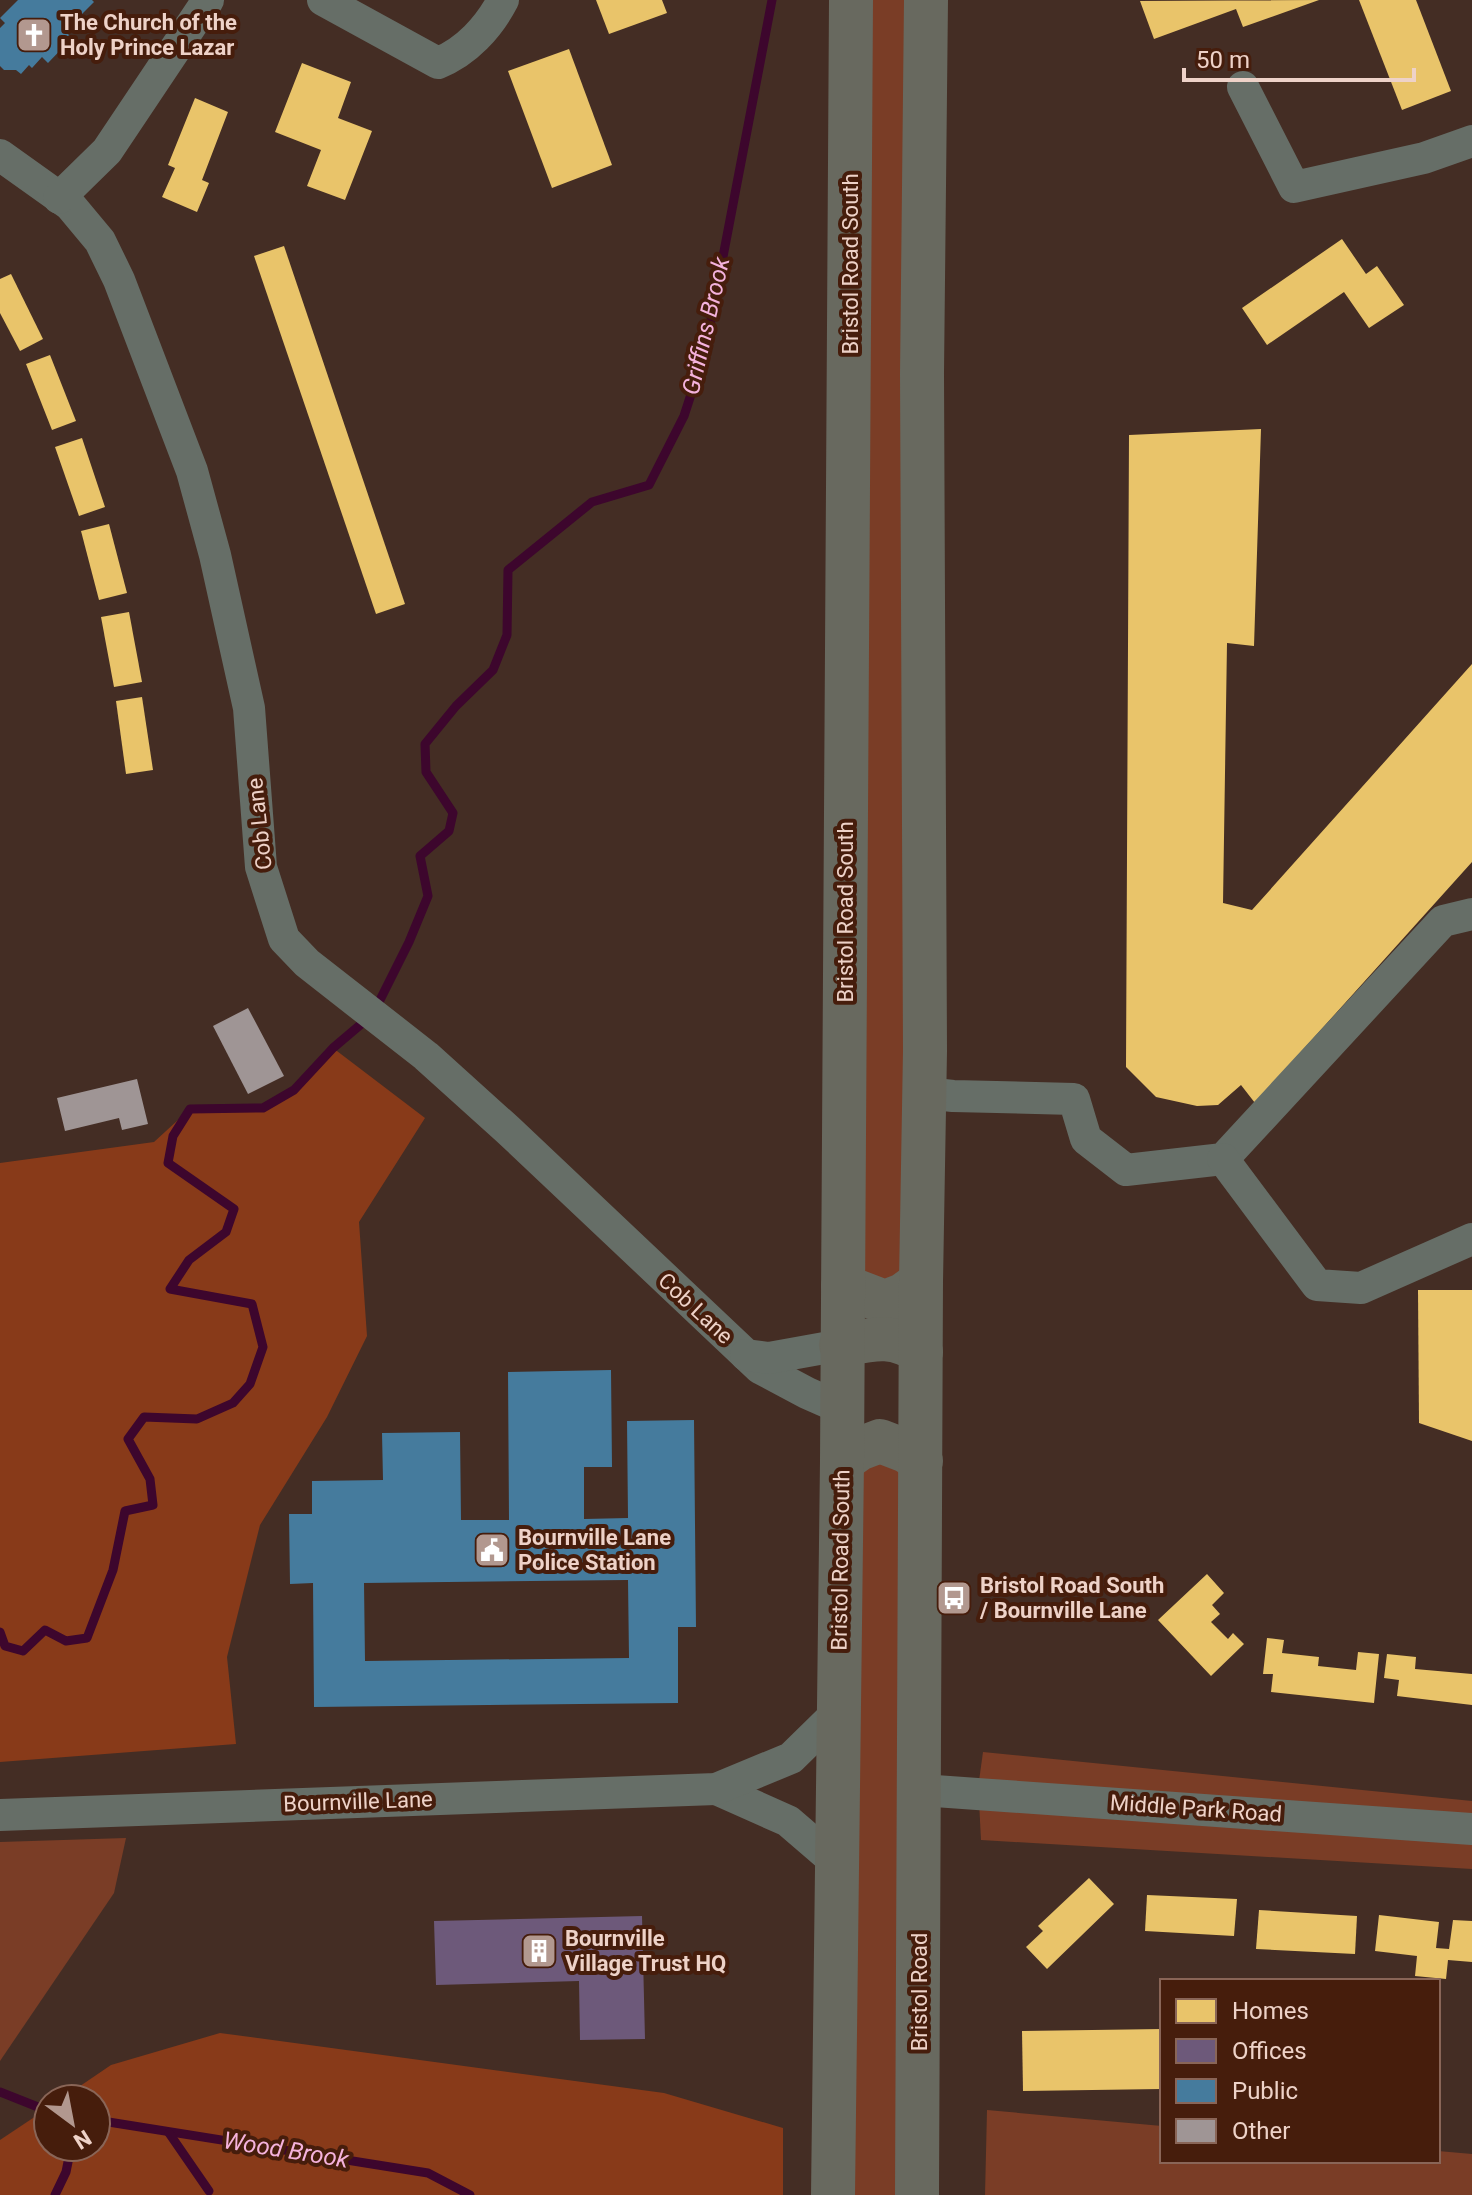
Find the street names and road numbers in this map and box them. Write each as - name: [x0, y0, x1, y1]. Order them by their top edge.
- street label: Bristol Road South: [838, 173, 863, 355]
- street label: Cob Lane: [242, 777, 277, 871]
- street label: Bristol Road South: [833, 821, 858, 1003]
- street label: Cob Lane: [653, 1268, 738, 1349]
- street label: Bristol Road South: [826, 1469, 855, 1651]
- street label: Bournville Lane: [283, 1786, 433, 1817]
- street label: Middle Park Road: [1109, 1790, 1283, 1827]
- street label: Bristol Road: [907, 1933, 932, 2051]

